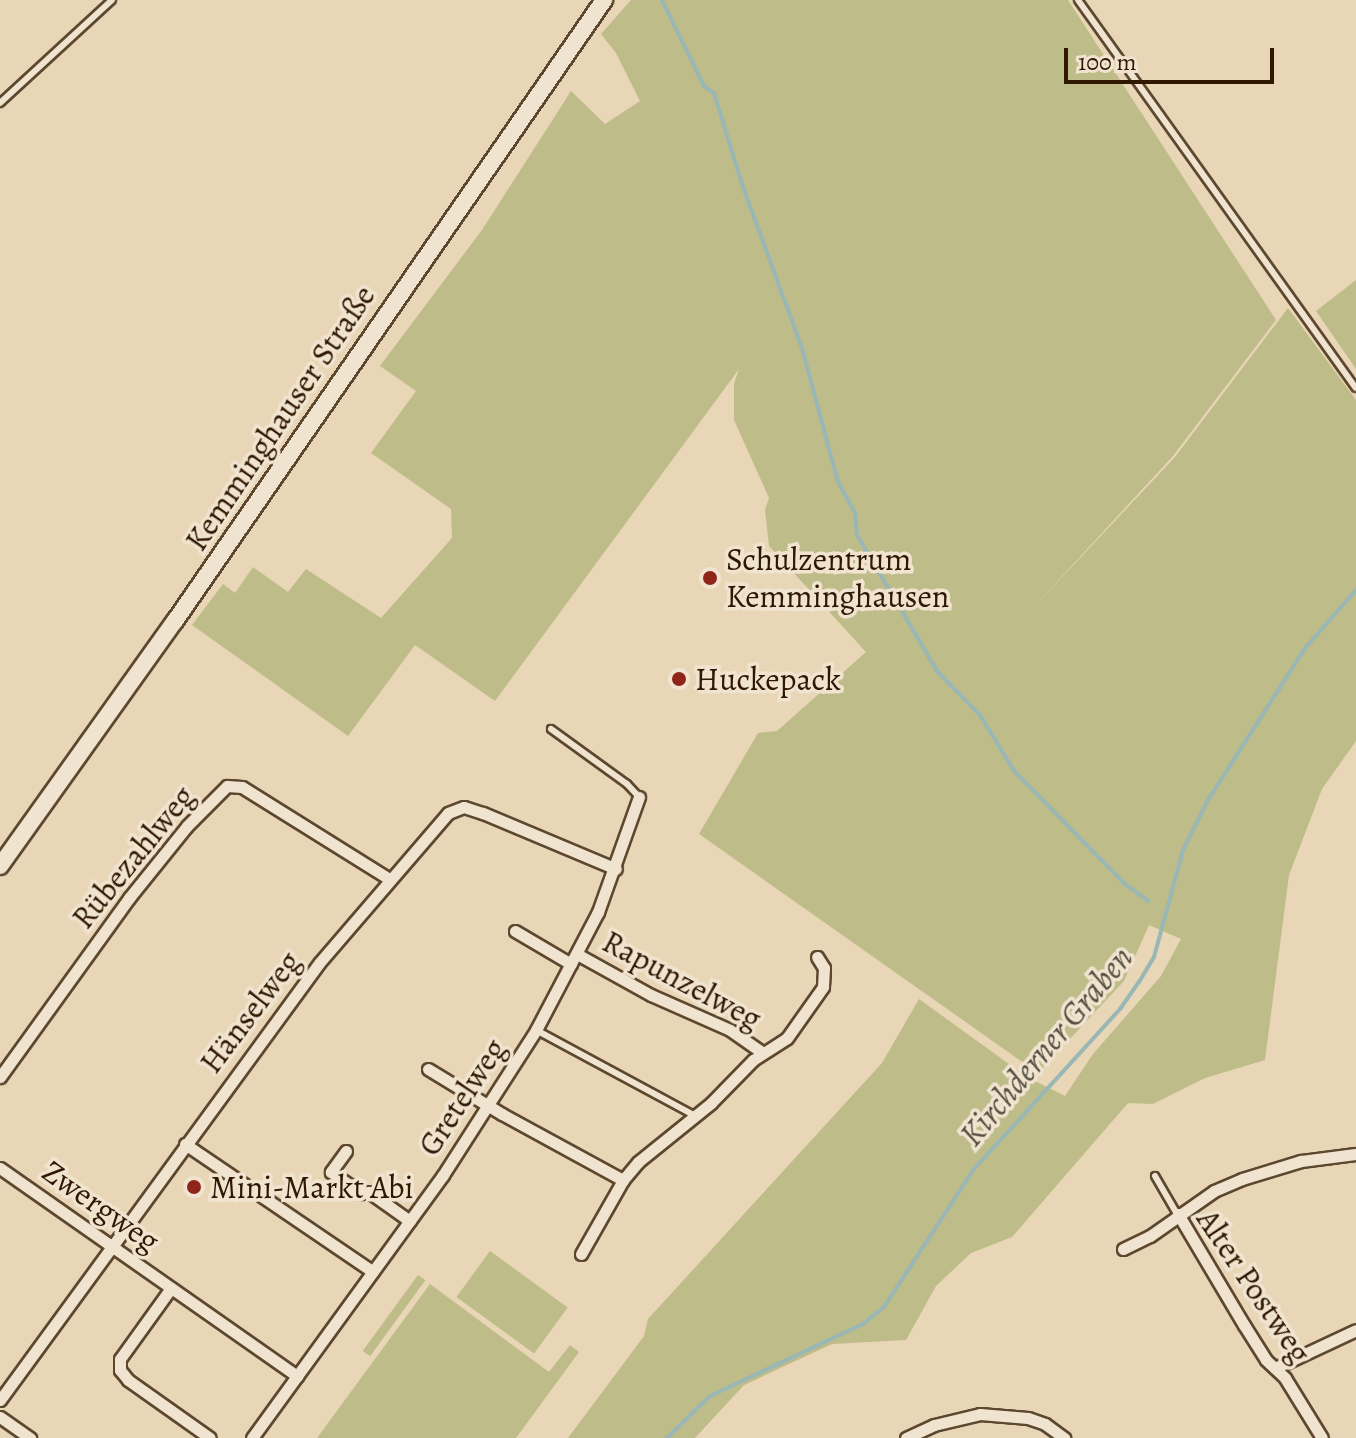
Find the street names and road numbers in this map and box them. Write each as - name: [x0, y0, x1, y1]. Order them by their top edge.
- street label: Kemminghauser Straße: [177, 278, 383, 558]
- street label: Rübezahlweg: [64, 778, 202, 936]
- street label: Rapunzelweg: [596, 922, 768, 1038]
- street label: Hänselweg: [192, 943, 308, 1081]
- street label: Gretelweg: [410, 1031, 514, 1163]
- street label: Zwergweg: [35, 1152, 167, 1260]
- street label: Alter Postweg: [1189, 1202, 1319, 1370]

